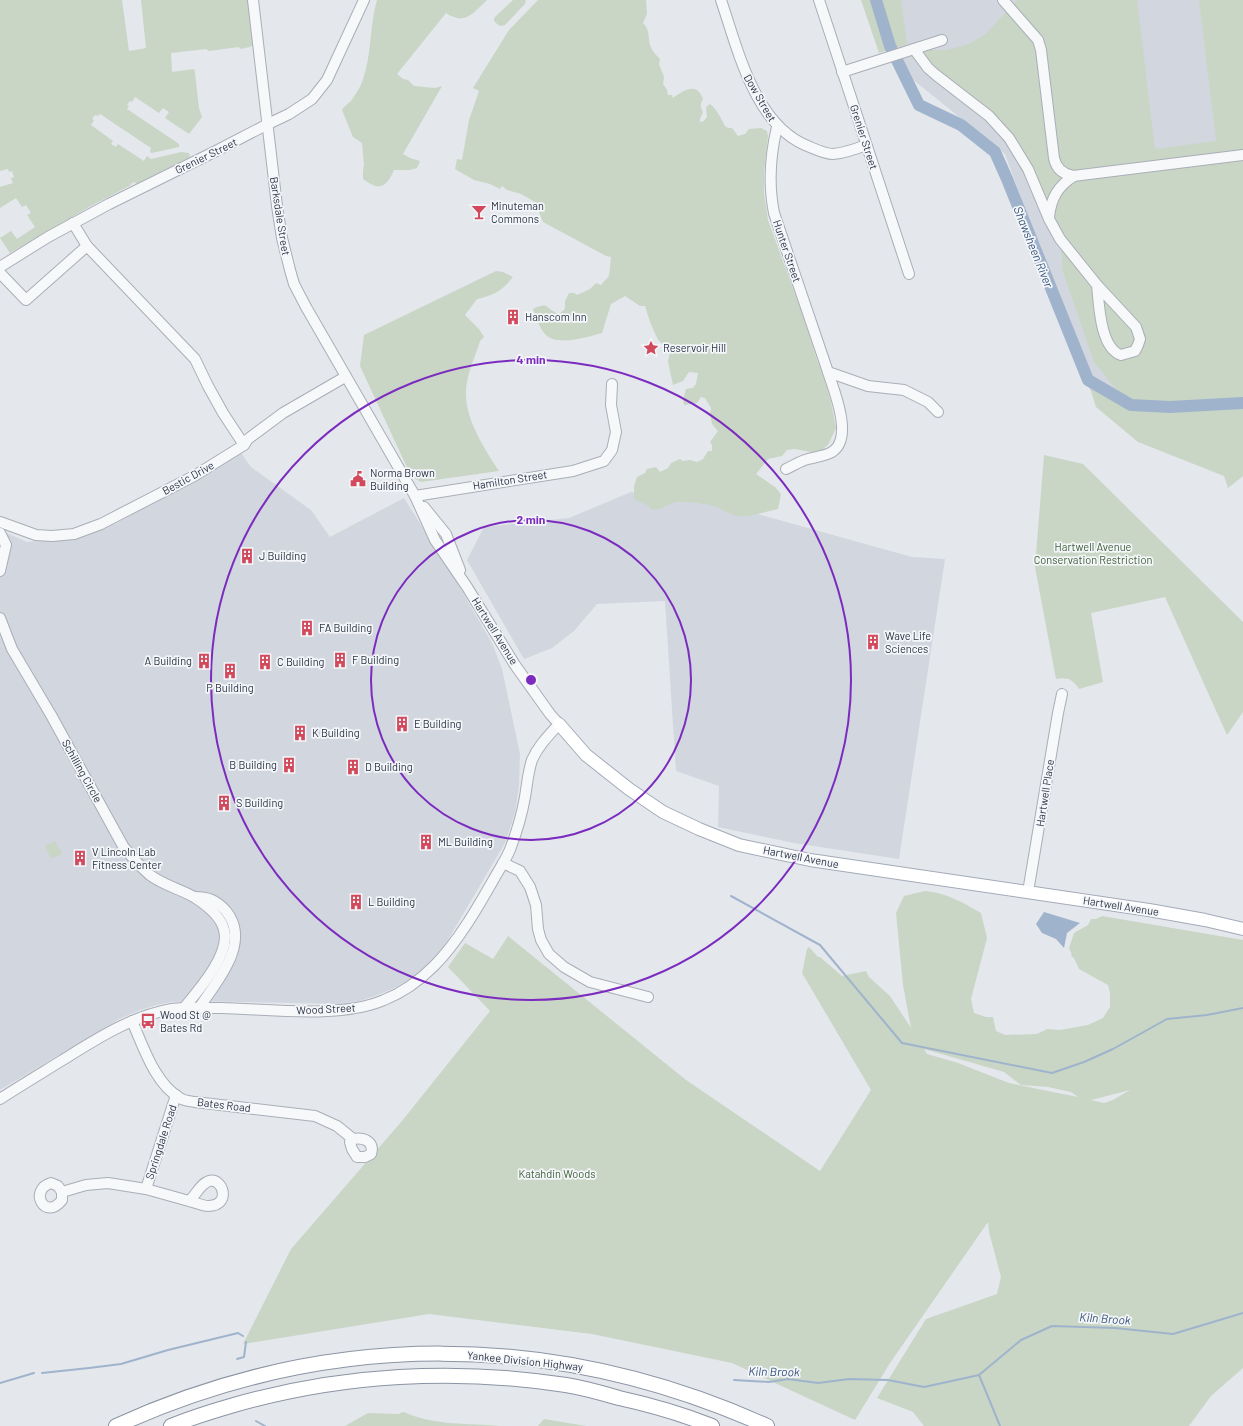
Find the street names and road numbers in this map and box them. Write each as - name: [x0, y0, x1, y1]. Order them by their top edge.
- street label: Dow Street: [742, 72, 779, 124]
- street label: Grenier Street: [848, 103, 881, 171]
- street label: Grenier Street: [173, 135, 239, 176]
- street label: Barksdale Street: [268, 176, 293, 256]
- street label: Hunter Street: [771, 218, 804, 284]
- street label: Bestic Drive: [160, 458, 216, 497]
- street label: Hamilton Street: [472, 467, 548, 492]
- street label: Hartwell Avenue: [470, 595, 521, 667]
- street label: Schilling Circle: [60, 737, 105, 805]
- street label: Hartwell Place: [1033, 758, 1056, 828]
- street label: Hartwell Avenue: [762, 843, 840, 870]
- street label: Hartwell Avenue: [1082, 893, 1160, 918]
- street label: Wood Street: [296, 1000, 356, 1017]
- street label: Bates Road: [197, 1095, 252, 1114]
- street label: Springdale Road: [142, 1103, 179, 1181]
- street label: Yankee Division Highway: [466, 1348, 584, 1373]

